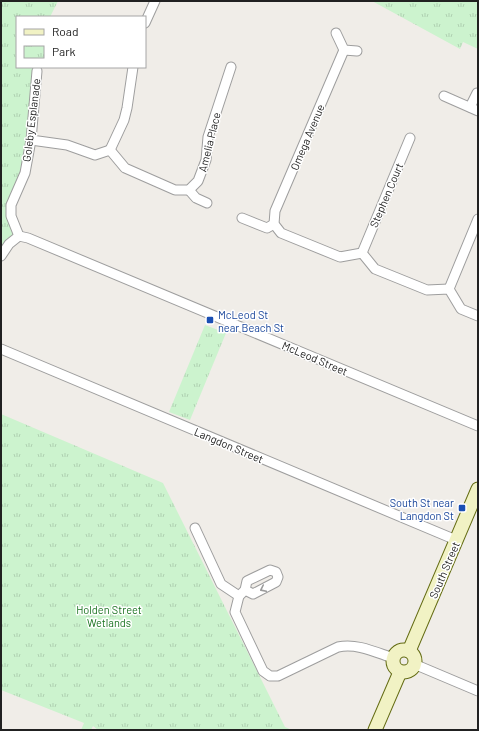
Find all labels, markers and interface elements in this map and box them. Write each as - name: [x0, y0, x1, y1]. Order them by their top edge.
- legend: [16, 16, 146, 68]
- text: Road: [52, 24, 79, 38]
- text: Park: [52, 44, 76, 58]
- street label: Goleby Esplanade: [19, 77, 43, 162]
- street label: Omega Avenue: [287, 102, 327, 172]
- street label: Amelia Place: [195, 111, 223, 173]
- street label: Stephen Court: [367, 161, 405, 229]
- place label: McLeod St near Beach St: [218, 308, 284, 334]
- marker: McLeod St near Beach St: [205, 315, 215, 325]
- street label: McLeod Street: [280, 338, 350, 378]
- street label: Langdon Street: [192, 425, 266, 465]
- place label: South St near Langdon St: [390, 496, 454, 522]
- marker: South St near Langdon St: [457, 503, 467, 513]
- street label: South Street: [426, 540, 462, 600]
- one-way arrow: [260, 584, 268, 592]
- park label: Holden Street Wetlands: [76, 603, 142, 629]

